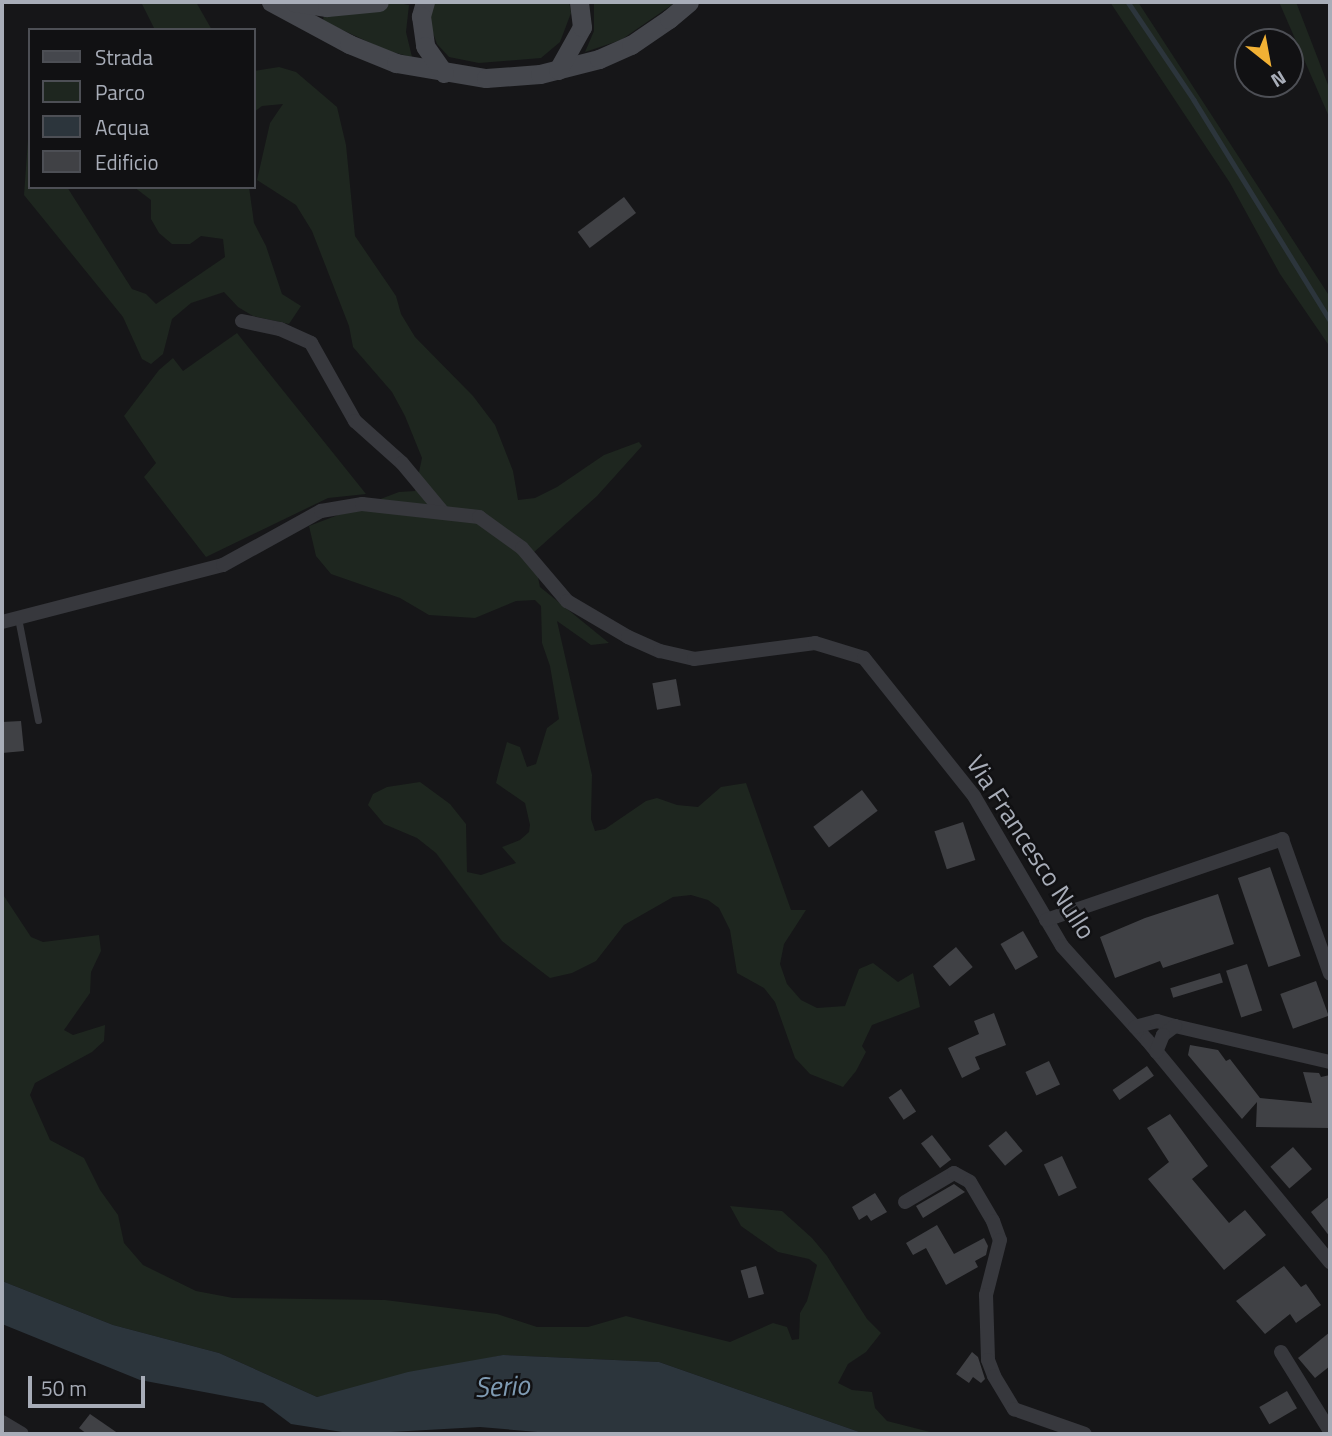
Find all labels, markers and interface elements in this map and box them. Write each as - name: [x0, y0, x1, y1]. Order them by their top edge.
- legend: [28, 28, 256, 189]
- north arrow: [1234, 28, 1304, 98]
- text: Strada: [95, 41, 153, 73]
- text: N: [1266, 64, 1292, 96]
- text: Parco: [95, 76, 145, 108]
- text: Acqua: [95, 111, 149, 143]
- text: Edificio: [95, 146, 159, 178]
- street label: Via Francesco Nullo: [960, 749, 1102, 945]
- scale bar: [32, 1362, 149, 1406]
- water label: Serio: [473, 1368, 531, 1404]
- text: 50 m: [41, 1372, 87, 1404]

